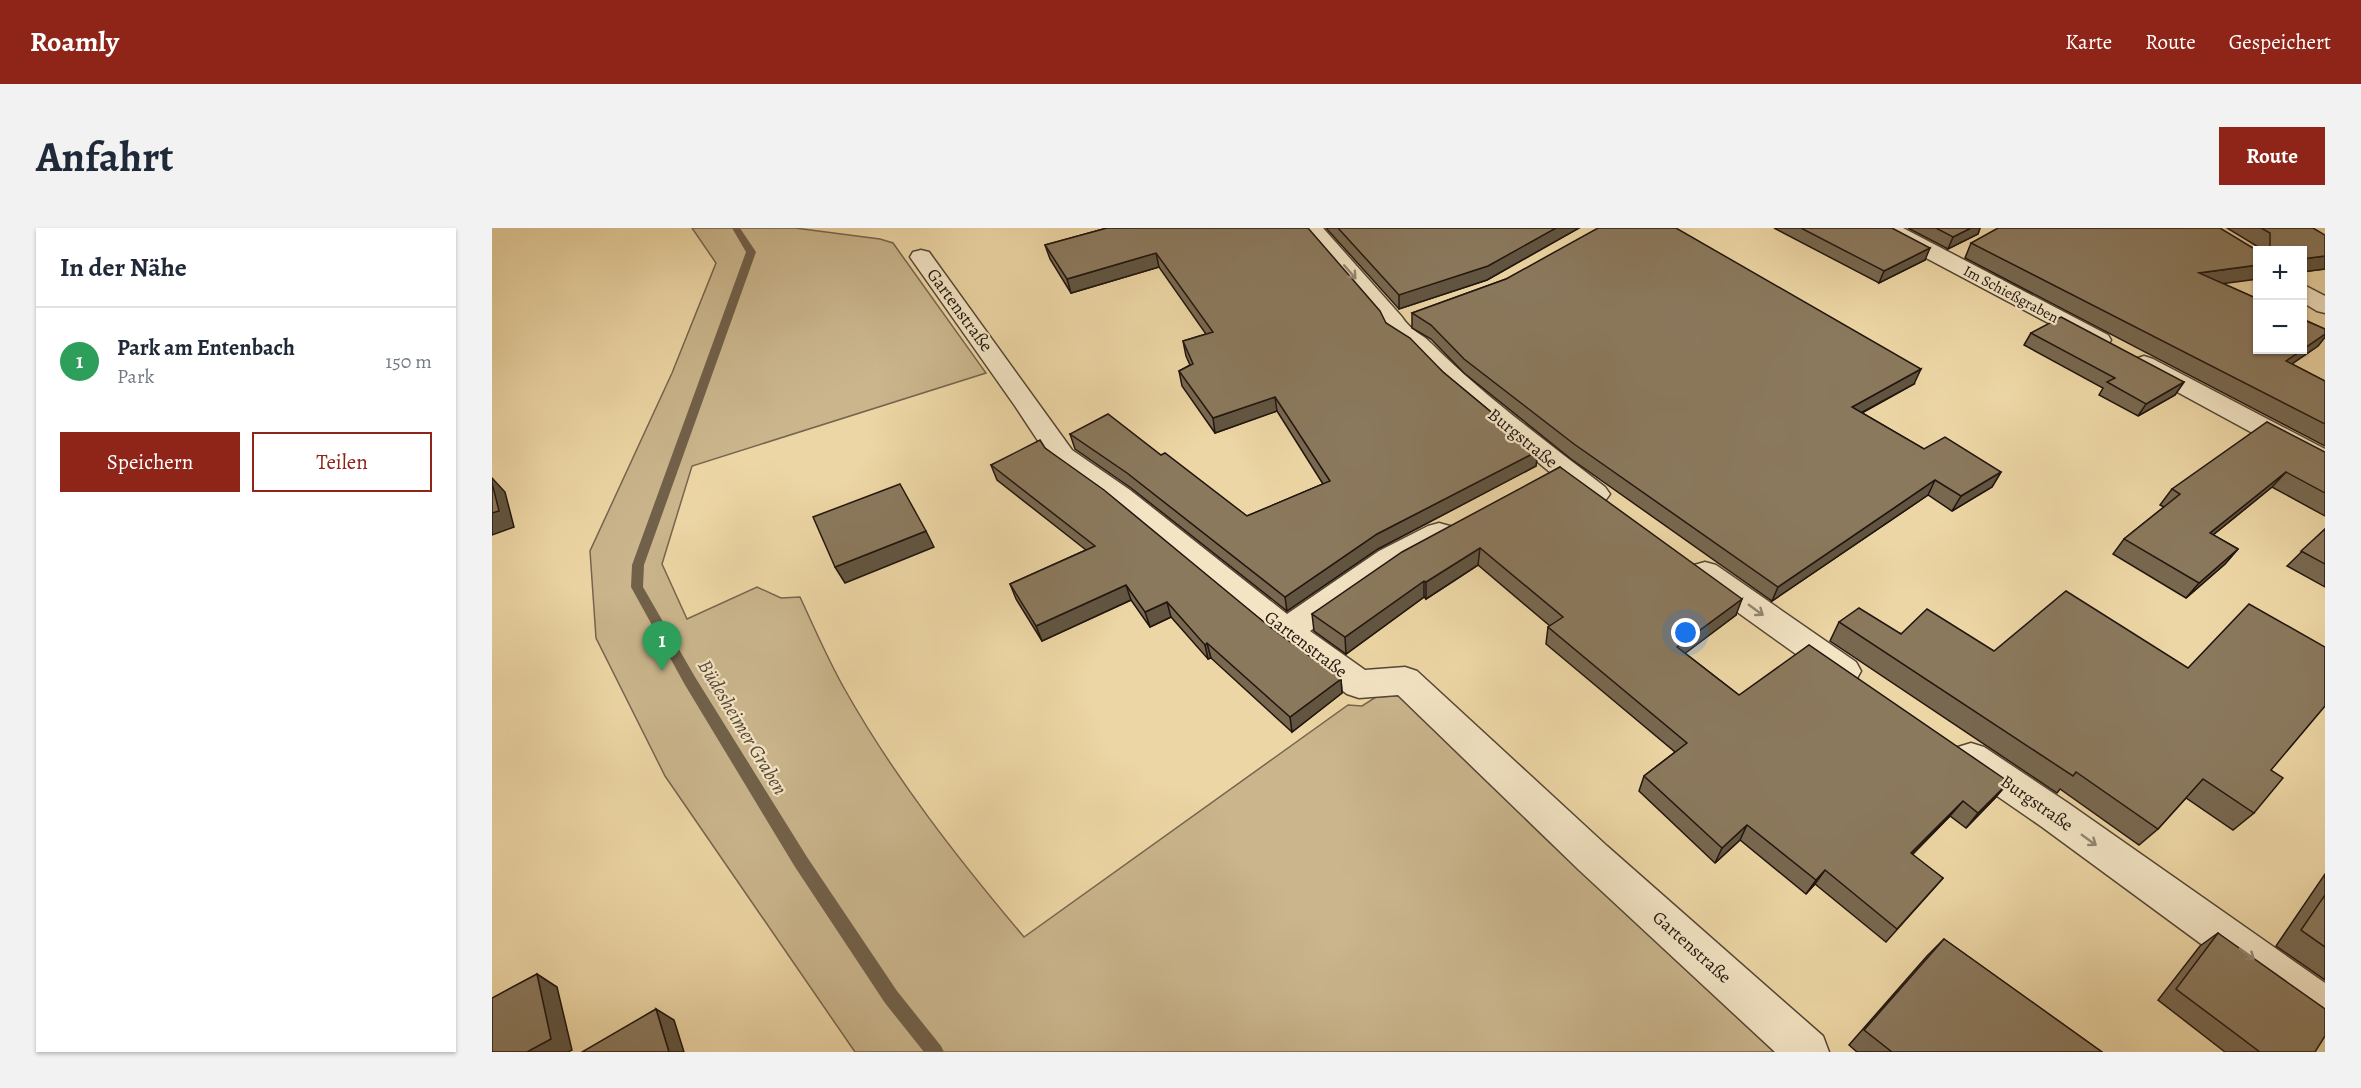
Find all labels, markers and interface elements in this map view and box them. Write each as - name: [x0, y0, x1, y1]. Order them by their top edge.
- text: Roamly: [30, 23, 119, 61]
- text: Karte: [2065, 28, 2112, 56]
- text: Route: [2145, 28, 2196, 56]
- text: Gespeichert: [2229, 28, 2331, 56]
- button: Route: [2219, 127, 2325, 185]
- text: Anfahrt: [36, 128, 173, 185]
- map controls: [2253, 246, 2307, 354]
- button: +: [2253, 246, 2307, 300]
- text: In der Nähe: [60, 250, 187, 285]
- street label: Im Schießgraben: [1960, 260, 2062, 328]
- street label: Gartenstraße: [921, 263, 999, 357]
- one-way arrow: [1343, 264, 1357, 279]
- button: −: [2253, 300, 2307, 354]
- text: Park am Entenbach: [117, 333, 295, 363]
- text: 1: [76, 348, 83, 375]
- text: 150 m: [385, 348, 432, 375]
- text: Park: [117, 363, 155, 390]
- street label: Burgstraße: [1483, 402, 1563, 474]
- button: Speichern: [60, 432, 240, 492]
- button: Teilen: [252, 432, 432, 492]
- one-way arrow: [1747, 604, 1763, 616]
- street label: Gartenstraße: [1260, 605, 1352, 683]
- your location: [1671, 618, 1700, 647]
- pin: 1: [642, 622, 682, 671]
- water label: Büdesheimer Graben: [691, 655, 794, 800]
- street label: Burgstraße: [1996, 769, 2078, 837]
- one-way arrow: [2081, 834, 2097, 846]
- street label: Gartenstraße: [1648, 905, 1736, 989]
- one-way arrow: [2239, 947, 2255, 960]

